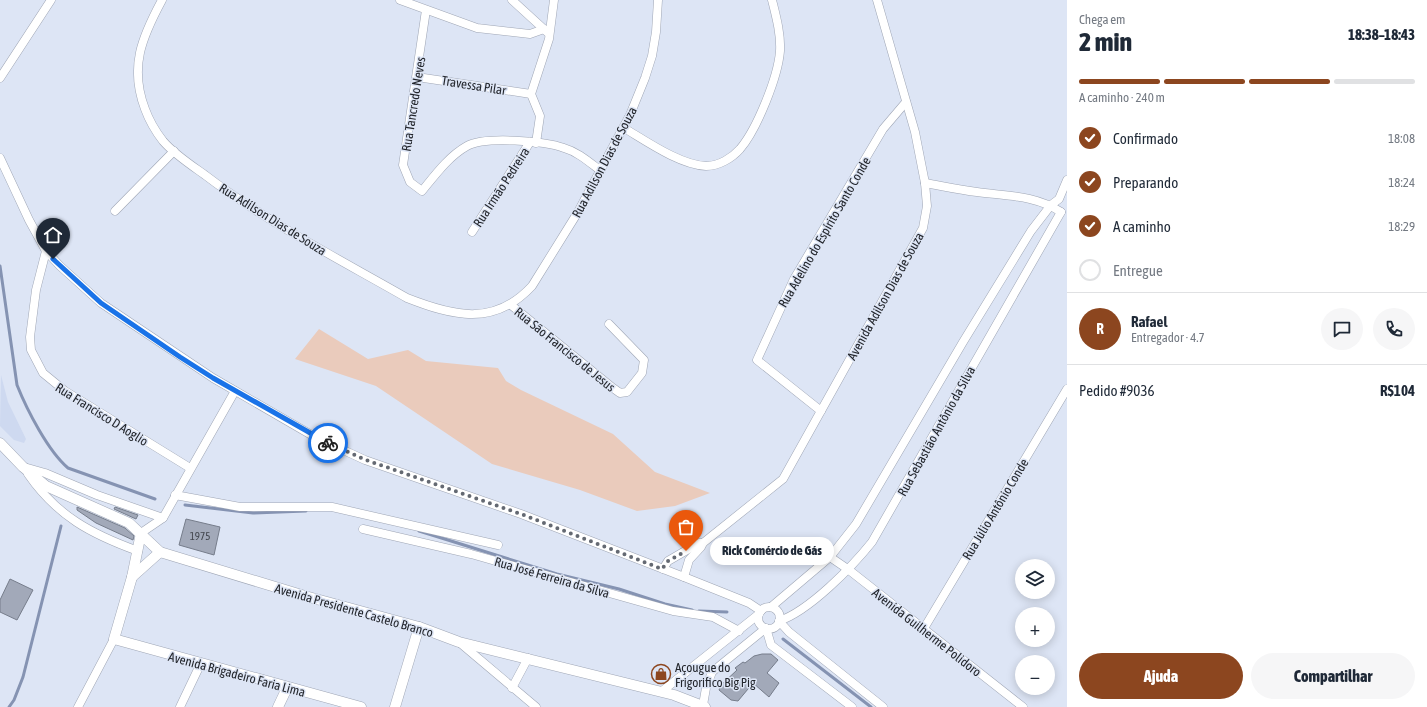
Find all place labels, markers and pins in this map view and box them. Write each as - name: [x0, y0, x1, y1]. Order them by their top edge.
- pin: [36, 218, 70, 259]
- pin: [669, 510, 703, 551]
- callout: Rick Comércio de Gás: [710, 537, 834, 565]
- place label: Açougue do Frigorifico Big Pig: [675, 660, 756, 690]
- shop icon: Açougue do Frigorifico Big Pig: [650, 663, 672, 685]

